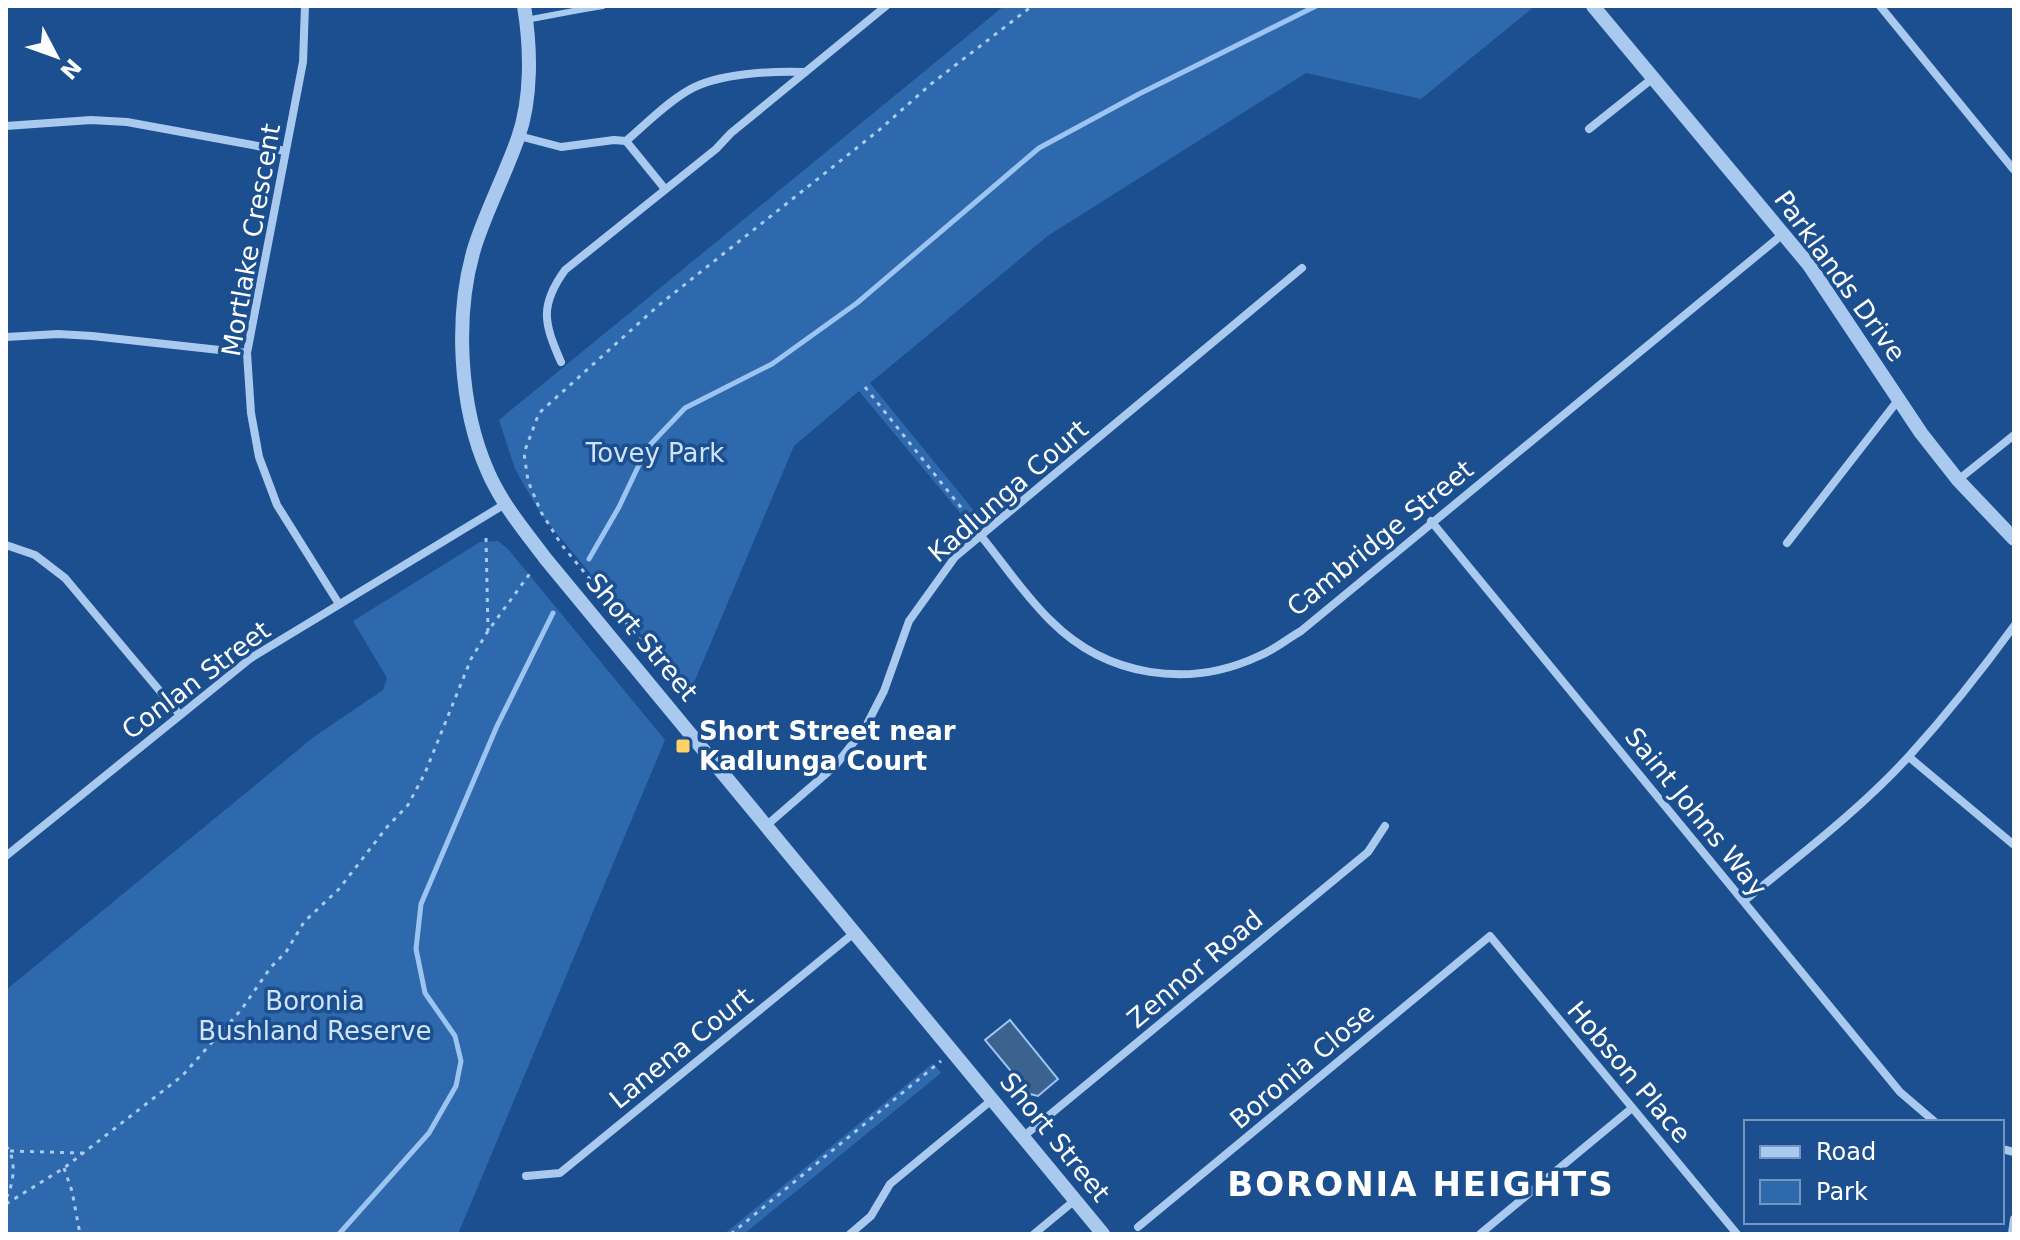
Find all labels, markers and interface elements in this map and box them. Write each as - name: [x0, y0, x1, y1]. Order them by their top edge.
- north arrow: [16, 16, 96, 96]
- text: N: [55, 54, 86, 84]
- street label: Mortlake Crescent: [216, 121, 286, 359]
- street label: Parklands Drive: [1768, 185, 1912, 367]
- street label: Kadlunga Court: [922, 414, 1094, 568]
- park label: Tovey Park: [585, 438, 724, 468]
- street label: Cambridge Street: [1281, 454, 1479, 622]
- street label: Short Street: [580, 567, 704, 707]
- street label: Conlan Street: [116, 615, 276, 745]
- place label: Short Street near Kadlunga Court: [699, 716, 956, 776]
- street label: Saint Johns Way: [1619, 722, 1773, 902]
- marker: Short Street near Kadlunga Court: [674, 737, 692, 755]
- street label: Zennor Road: [1121, 904, 1269, 1034]
- street label: Lanena Court: [604, 981, 758, 1115]
- park label: Boronia Bushland Reserve: [198, 986, 432, 1046]
- street label: Hobson Place: [1561, 995, 1697, 1149]
- street label: Boronia Close: [1224, 997, 1380, 1135]
- street label: Short Street: [994, 1067, 1116, 1207]
- legend: [1744, 1120, 2004, 1224]
- text: Road: [1816, 1138, 1876, 1166]
- district label: BORONIA HEIGHTS: [1227, 1164, 1615, 1204]
- text: Park: [1816, 1178, 1868, 1206]

